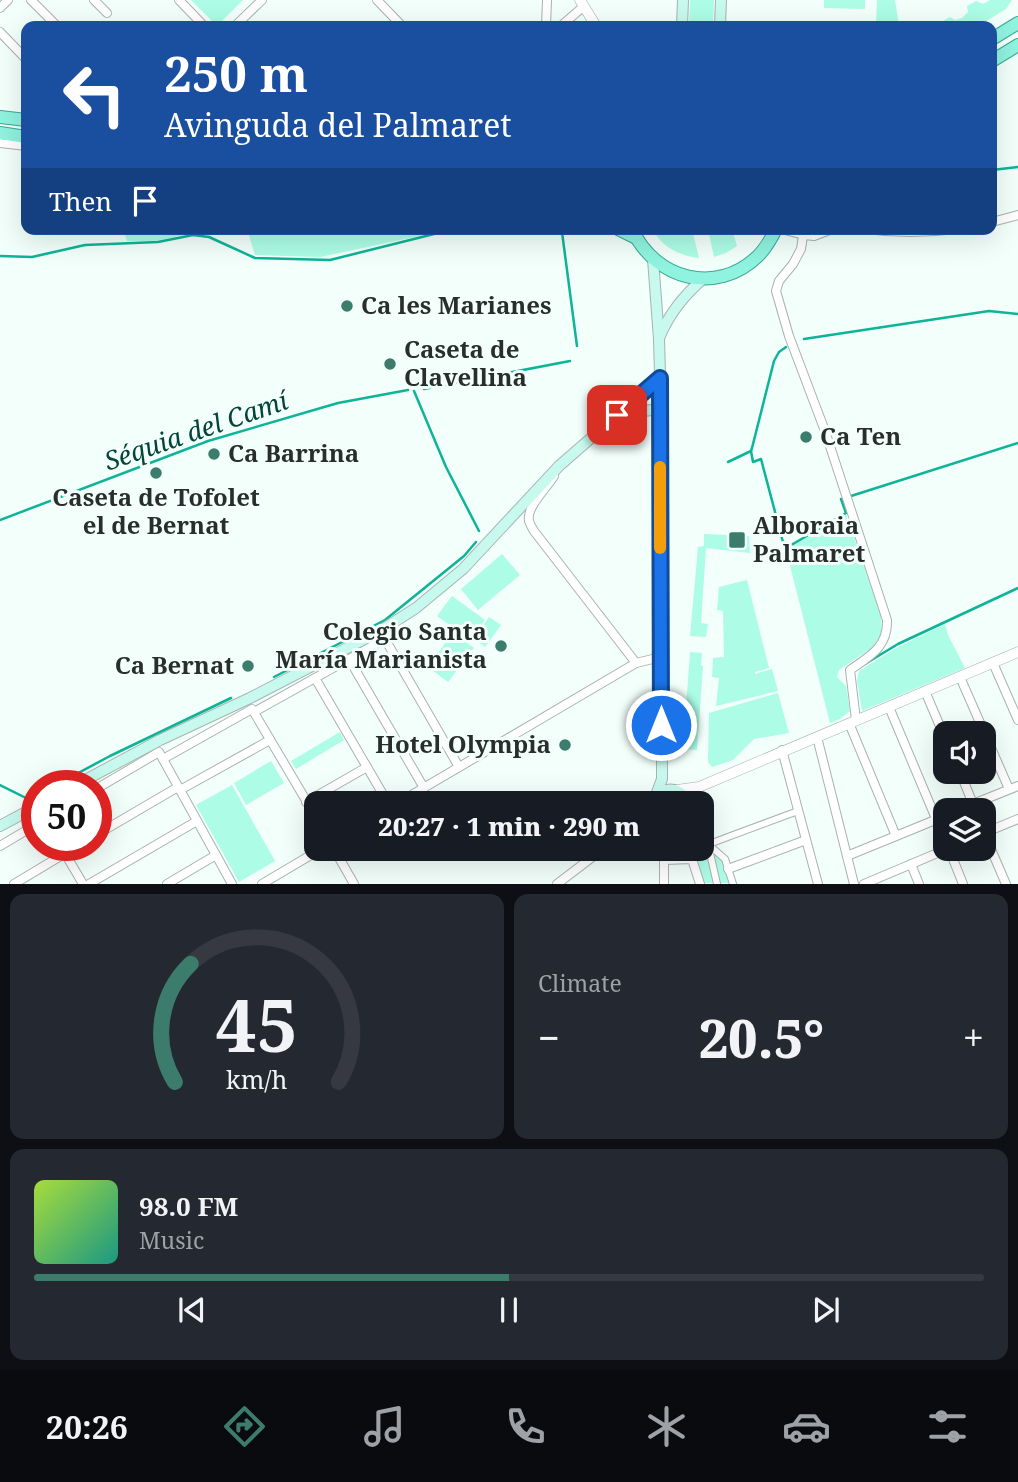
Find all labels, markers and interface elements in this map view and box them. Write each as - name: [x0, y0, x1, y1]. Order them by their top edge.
- text: 250 m: [164, 40, 308, 106]
- icon: left: [49, 49, 140, 140]
- text: Avinguda del Palmaret: [164, 103, 512, 146]
- icon: arrive: [126, 182, 164, 220]
- text: Then: [49, 183, 112, 219]
- place label: Ca les Marianes: [361, 288, 552, 321]
- marker: Ca les Marianes: [339, 298, 355, 314]
- place label: Caseta de Clavellina: [404, 332, 527, 393]
- marker: Caseta de Clavellina: [382, 356, 398, 372]
- water label: Séquia del Camí: [99, 381, 294, 478]
- pin: [587, 385, 647, 445]
- icon: arrive: [598, 396, 636, 434]
- place label: Ca Ten: [820, 419, 901, 452]
- marker: Ca Ten: [798, 429, 814, 445]
- place label: Ca Barrina: [228, 436, 359, 469]
- marker: Ca Barrina: [206, 446, 222, 462]
- marker: Caseta de Tofolet el de Bernat: [148, 465, 164, 481]
- place label: Caseta de Tofolet el de Bernat: [52, 480, 260, 541]
- place label: Alboraia Palmaret: [753, 508, 866, 569]
- marker: Alboraia Palmaret: [727, 530, 747, 550]
- place label: Colegio Santa María Marianista: [275, 614, 487, 675]
- marker: Colegio Santa María Marianista: [493, 638, 509, 654]
- place label: Ca Bernat: [115, 648, 234, 681]
- marker: Ca Bernat: [240, 658, 256, 674]
- position arrow: [624, 688, 698, 762]
- map controls: [933, 721, 996, 861]
- button: sound: [933, 721, 996, 784]
- place label: Hotel Olympia: [375, 727, 551, 760]
- marker: Hotel Olympia: [557, 737, 573, 753]
- speed limit sign: 50: [21, 770, 112, 861]
- button: layers: [933, 798, 996, 861]
- text: 20:27 · 1 min · 290 m: [378, 808, 640, 844]
- text: Climate: [538, 967, 622, 999]
- text: 45: [216, 975, 298, 1074]
- text: 20.5°: [699, 1002, 824, 1073]
- text: −: [538, 1011, 560, 1063]
- text: +: [963, 1011, 984, 1063]
- text: km/h: [226, 1062, 288, 1096]
- text: 98.0 FM: [139, 1188, 238, 1224]
- text: Music: [139, 1224, 204, 1256]
- icon: previous: [173, 1291, 211, 1329]
- icon: pause: [490, 1291, 528, 1329]
- icon: next: [807, 1291, 845, 1329]
- icon: directions: [220, 1402, 269, 1451]
- icon: music: [360, 1402, 409, 1451]
- icon: phone: [501, 1402, 550, 1451]
- icon: climate: [642, 1402, 691, 1451]
- icon: car: [782, 1402, 831, 1451]
- icon: filters: [923, 1402, 972, 1451]
- text: 20:26: [46, 1405, 128, 1448]

